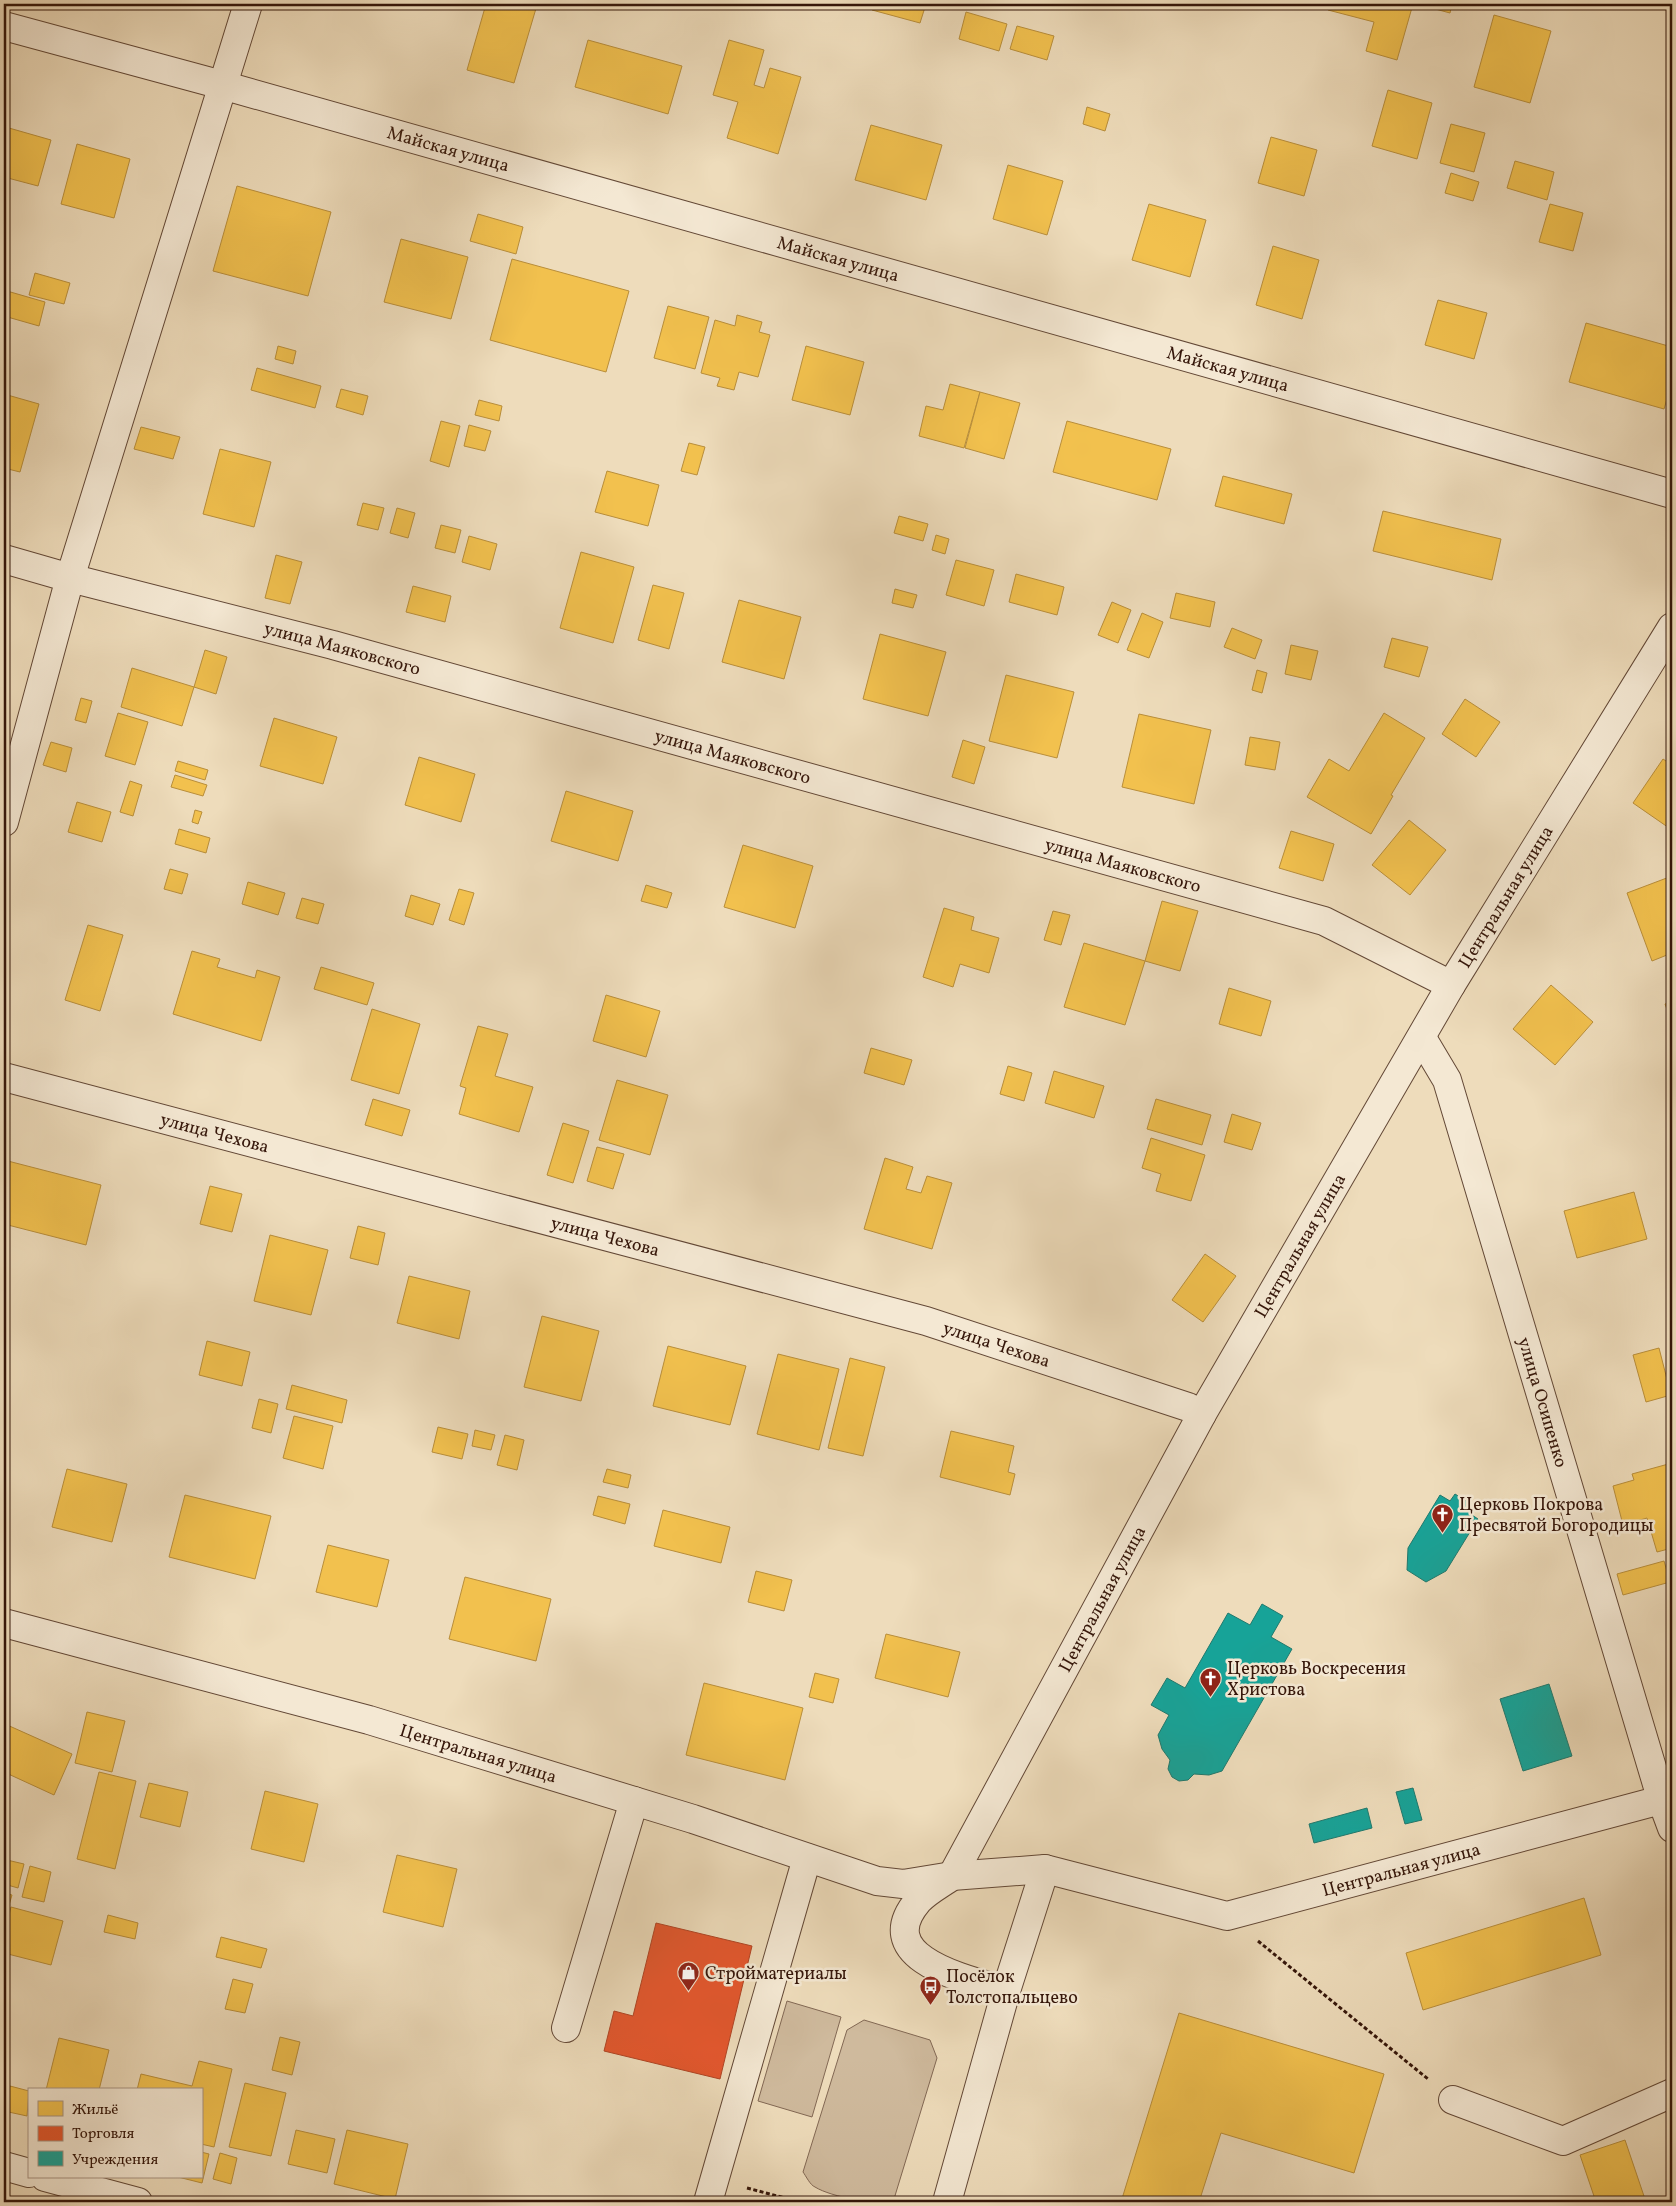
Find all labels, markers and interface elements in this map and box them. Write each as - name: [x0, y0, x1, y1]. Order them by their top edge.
- street label: Майская улица: [384, 121, 512, 179]
- street label: Майская улица: [774, 231, 902, 289]
- street label: Майская улица: [1164, 341, 1292, 399]
- street label: улица Маяковского: [261, 617, 423, 683]
- street label: улица Маяковского: [651, 724, 813, 791]
- street label: Центральная улица: [1453, 821, 1560, 973]
- street label: улица Маяковского: [1041, 833, 1203, 900]
- street label: улица Чехова: [157, 1108, 272, 1161]
- street label: Центральная улица: [1249, 1169, 1353, 1323]
- street label: улица Чехова: [548, 1211, 662, 1264]
- street label: улица Чехова: [939, 1316, 1053, 1375]
- street label: улица Осипенко: [1510, 1334, 1573, 1471]
- place label: Церковь Покрова Пресвятой Богородицы: [1459, 1493, 1654, 1539]
- church icon: Церковь Покрова Пресвятой Богородицы: [1431, 1502, 1455, 1533]
- street label: Центральная улица: [1054, 1522, 1153, 1677]
- place label: Церковь Воскресения Христова: [1227, 1657, 1406, 1703]
- church icon: Церковь Воскресения Христова: [1199, 1666, 1223, 1697]
- street label: Центральная улица: [396, 1719, 560, 1791]
- street label: Центральная улица: [1320, 1838, 1484, 1904]
- shop icon: Стройматериалы: [677, 1961, 701, 1992]
- place label: Стройматериалы: [705, 1962, 847, 1987]
- place label: Посёлок Толстопальцево: [946, 1965, 1078, 2011]
- bus stop icon: Посёлок Толстопальцево: [918, 1974, 942, 2005]
- legend: [28, 2088, 202, 2178]
- text: Жильё: [72, 2100, 118, 2121]
- text: Торговля: [72, 2124, 134, 2145]
- text: Учреждения: [72, 2150, 158, 2171]

